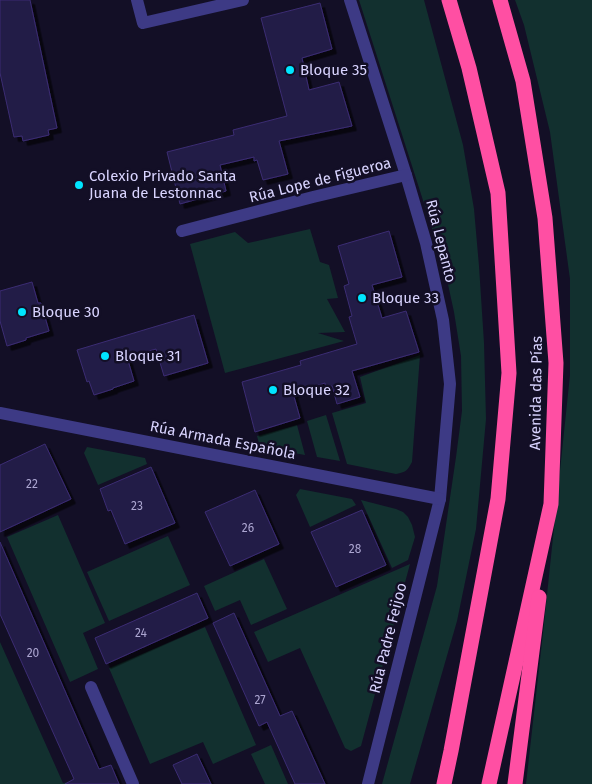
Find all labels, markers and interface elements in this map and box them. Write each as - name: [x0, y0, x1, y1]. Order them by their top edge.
- place label: Bloque 35: [300, 61, 367, 79]
- marker: Bloque 35: [284, 64, 296, 76]
- street label: Rúa Lope de Figueroa: [247, 154, 393, 206]
- place label: Colexio Privado Santa Juana de Lestonnac: [89, 167, 237, 202]
- marker: Colexio Privado Santa Juana de Lestonnac: [73, 179, 85, 191]
- street label: Rúa Lepanto: [422, 198, 460, 284]
- place label: Bloque 33: [372, 289, 439, 307]
- marker: Bloque 33: [356, 292, 368, 304]
- place label: Bloque 30: [32, 303, 100, 321]
- marker: Bloque 30: [16, 306, 28, 318]
- street label: Avenida das Pías: [526, 336, 546, 450]
- place label: Bloque 31: [115, 347, 181, 365]
- marker: Bloque 31: [99, 350, 111, 362]
- place label: Bloque 32: [283, 381, 350, 399]
- marker: Bloque 32: [267, 384, 279, 396]
- street label: Rúa Armada Española: [148, 417, 298, 463]
- house number: 22: [26, 477, 38, 491]
- house number: 23: [131, 499, 143, 513]
- house number: 26: [242, 521, 254, 535]
- house number: 28: [349, 542, 362, 556]
- street label: Rúa Padre Feijoo: [366, 581, 410, 695]
- house number: 24: [135, 626, 148, 640]
- house number: 20: [27, 646, 40, 660]
- house number: 27: [254, 693, 266, 707]

